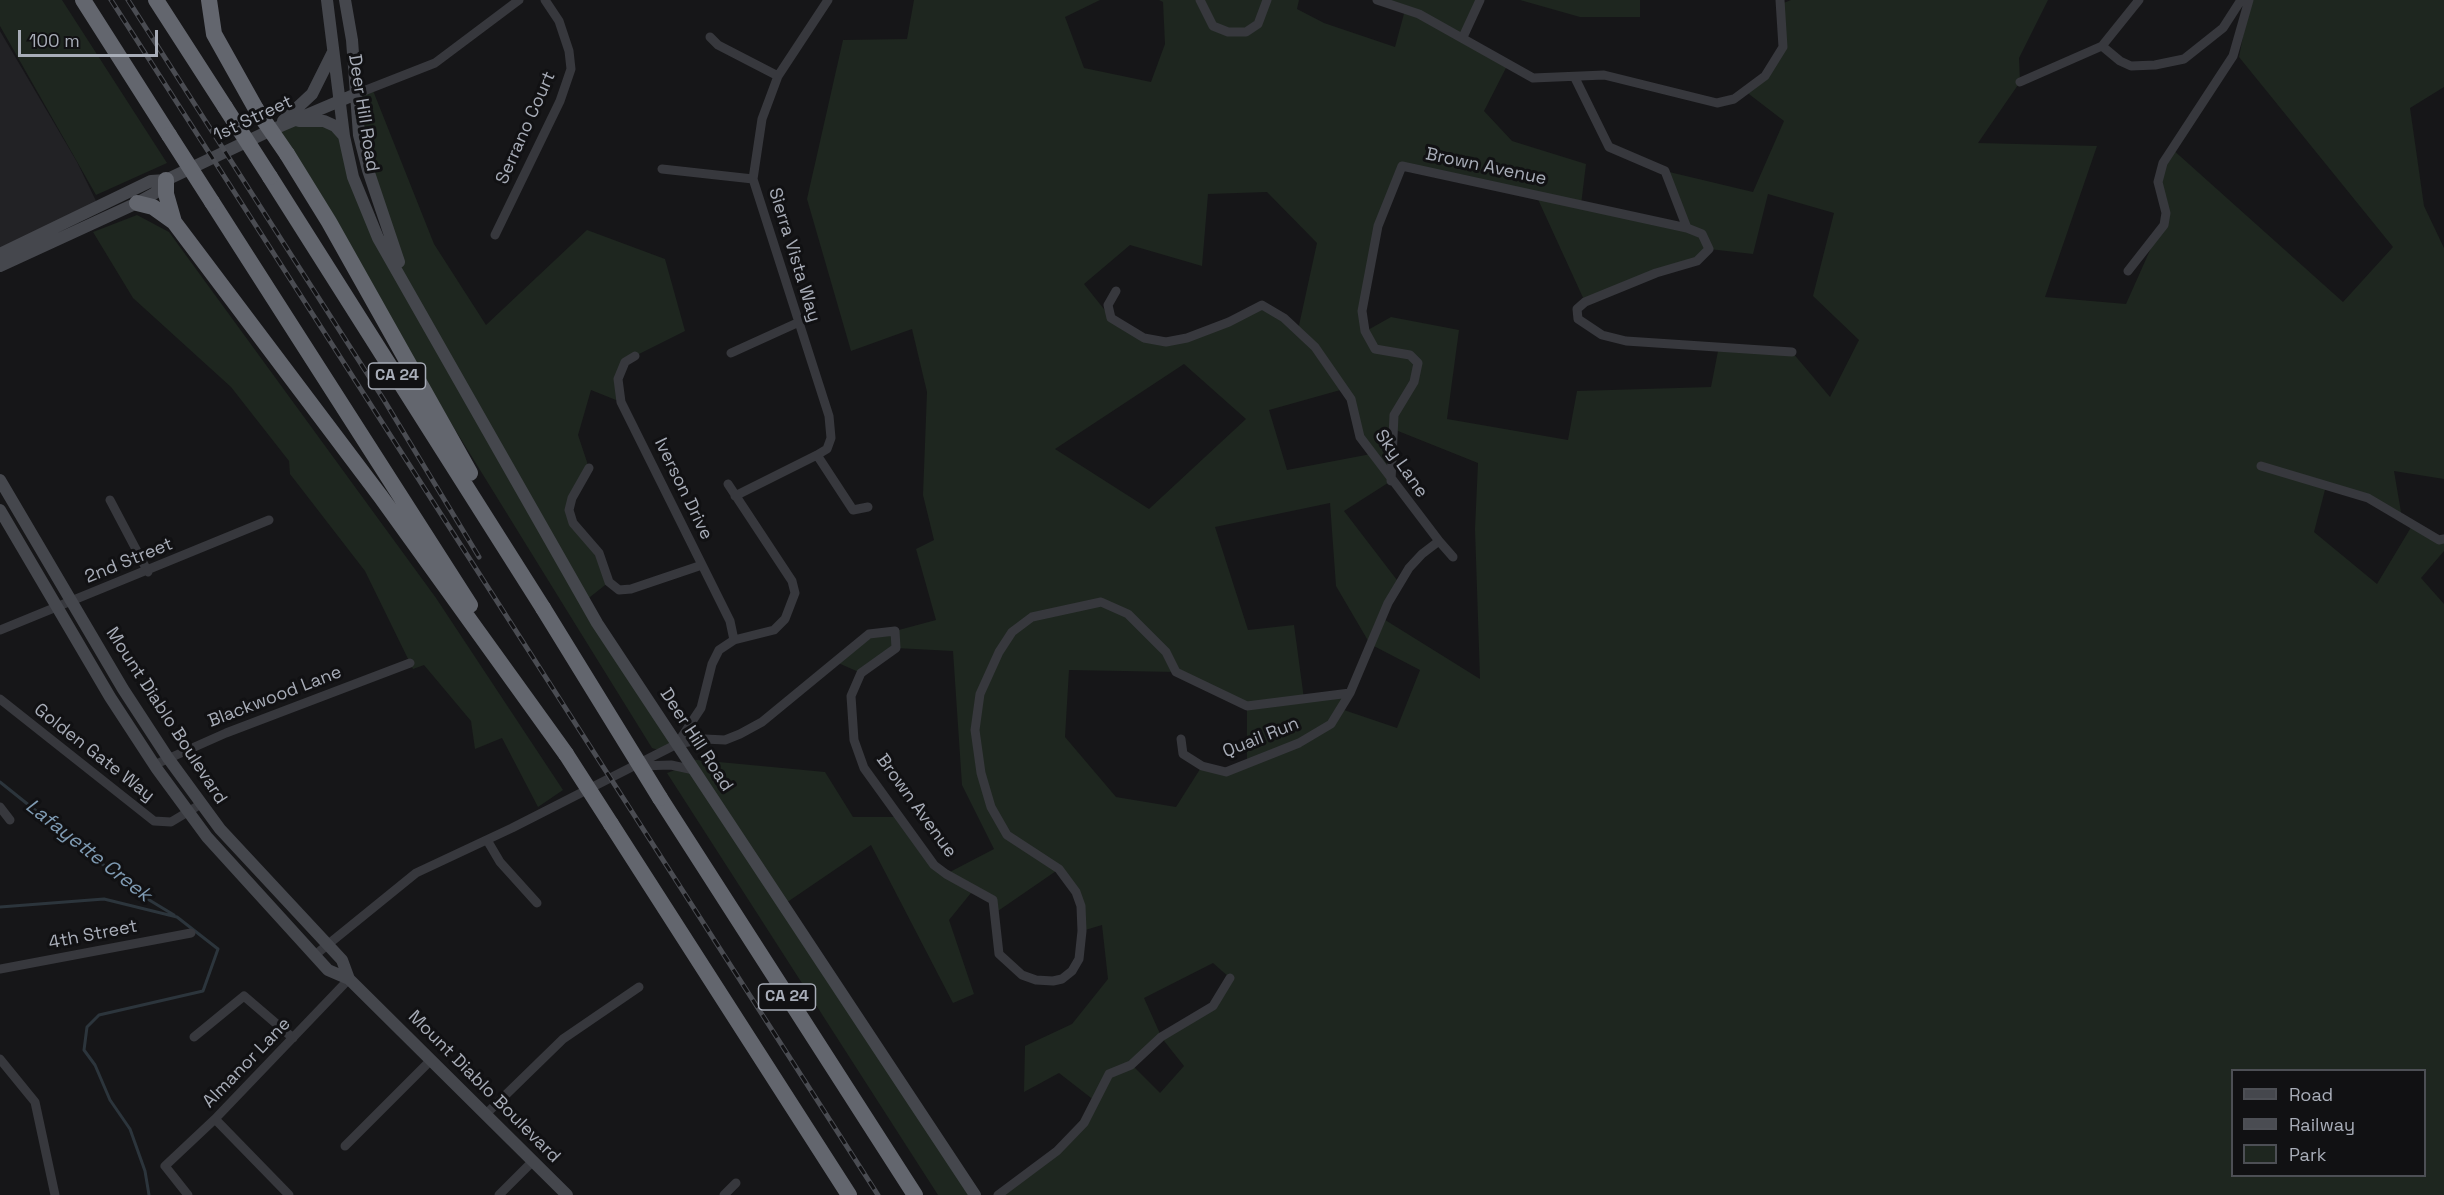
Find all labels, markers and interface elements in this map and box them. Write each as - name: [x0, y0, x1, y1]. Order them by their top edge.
- scale bar: [21, 18, 160, 56]
- text: 100 m: [29, 29, 80, 52]
- street label: Deer Hill Road: [343, 53, 383, 173]
- street label: Serrano Court: [492, 68, 560, 188]
- street label: 1st Street: [210, 91, 296, 147]
- street label: Brown Avenue: [1424, 144, 1548, 190]
- street label: Sierra Vista Way: [763, 185, 825, 325]
- road number: CA 24: [368, 363, 426, 389]
- street label: Sky Lane: [1370, 426, 1432, 502]
- street label: Iverson Drive: [649, 435, 717, 543]
- street label: 2nd Street: [82, 534, 176, 588]
- street label: Mount Diablo Boulevard: [101, 624, 231, 808]
- street label: Blackwood Lane: [205, 662, 345, 732]
- street label: Deer Hill Road: [655, 684, 737, 796]
- street label: Golden Gate Way: [29, 699, 159, 807]
- street label: Quail Run: [1220, 713, 1302, 763]
- street label: Brown Avenue: [871, 750, 961, 862]
- water label: Lafayette Creek: [20, 794, 156, 908]
- street label: 4th Street: [47, 916, 139, 954]
- road number: CA 24: [758, 984, 816, 1010]
- street label: Mount Diablo Boulevard: [403, 1006, 565, 1168]
- street label: Almanor Lane: [199, 1013, 295, 1113]
- legend: [2231, 1069, 2426, 1177]
- text: Road: [2289, 1083, 2333, 1106]
- text: Railway: [2289, 1113, 2355, 1136]
- text: Park: [2289, 1143, 2326, 1166]

